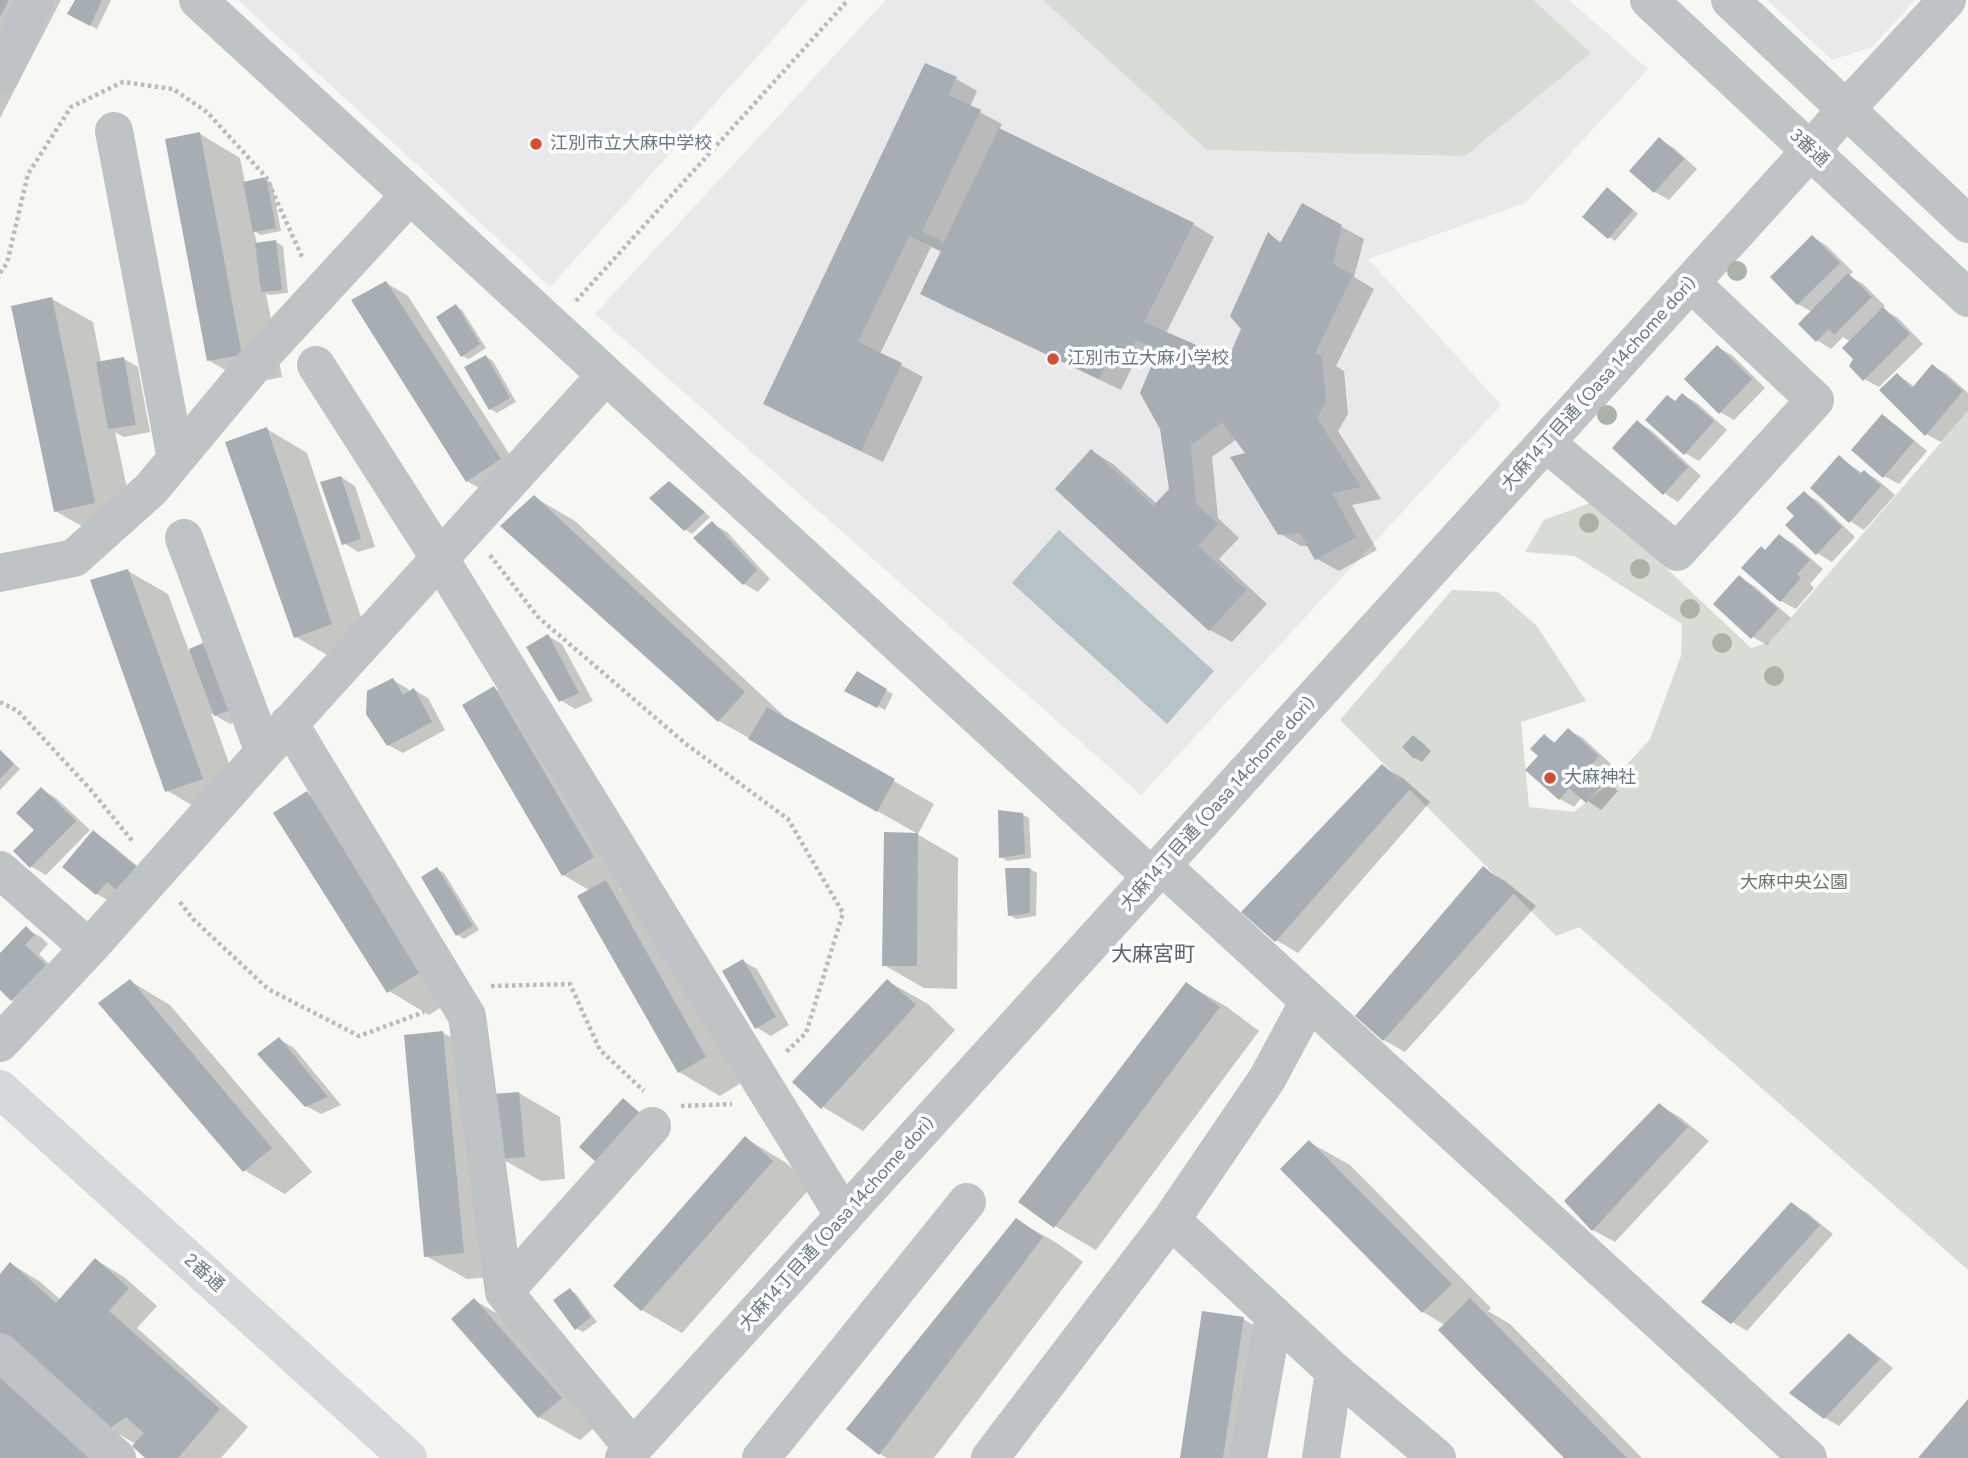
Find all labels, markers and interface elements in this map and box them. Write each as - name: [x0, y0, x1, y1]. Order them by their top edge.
- street label: 3番通: [1785, 124, 1833, 172]
- place label: 江別市立大麻中学校: [550, 133, 712, 155]
- marker: 江別市立大麻中学校: [528, 136, 544, 152]
- street label: 大麻14丁目通 (Oasa 14chome dori): [1497, 273, 1701, 495]
- place label: 江別市立大麻小学校: [1067, 348, 1229, 370]
- marker: 江別市立大麻小学校: [1045, 351, 1061, 367]
- street label: 大麻14丁目通 (Oasa 14chome dori): [1116, 693, 1320, 915]
- place label: 大麻神社: [1564, 767, 1636, 789]
- marker: 大麻神社: [1542, 770, 1558, 786]
- park label: 大麻中央公園: [1740, 872, 1848, 894]
- district label: 大麻宮町: [1111, 942, 1195, 968]
- street label: 大麻14丁目通 (Oasa 14chome dori): [735, 1113, 939, 1335]
- street label: 2番通: [180, 1250, 228, 1296]

